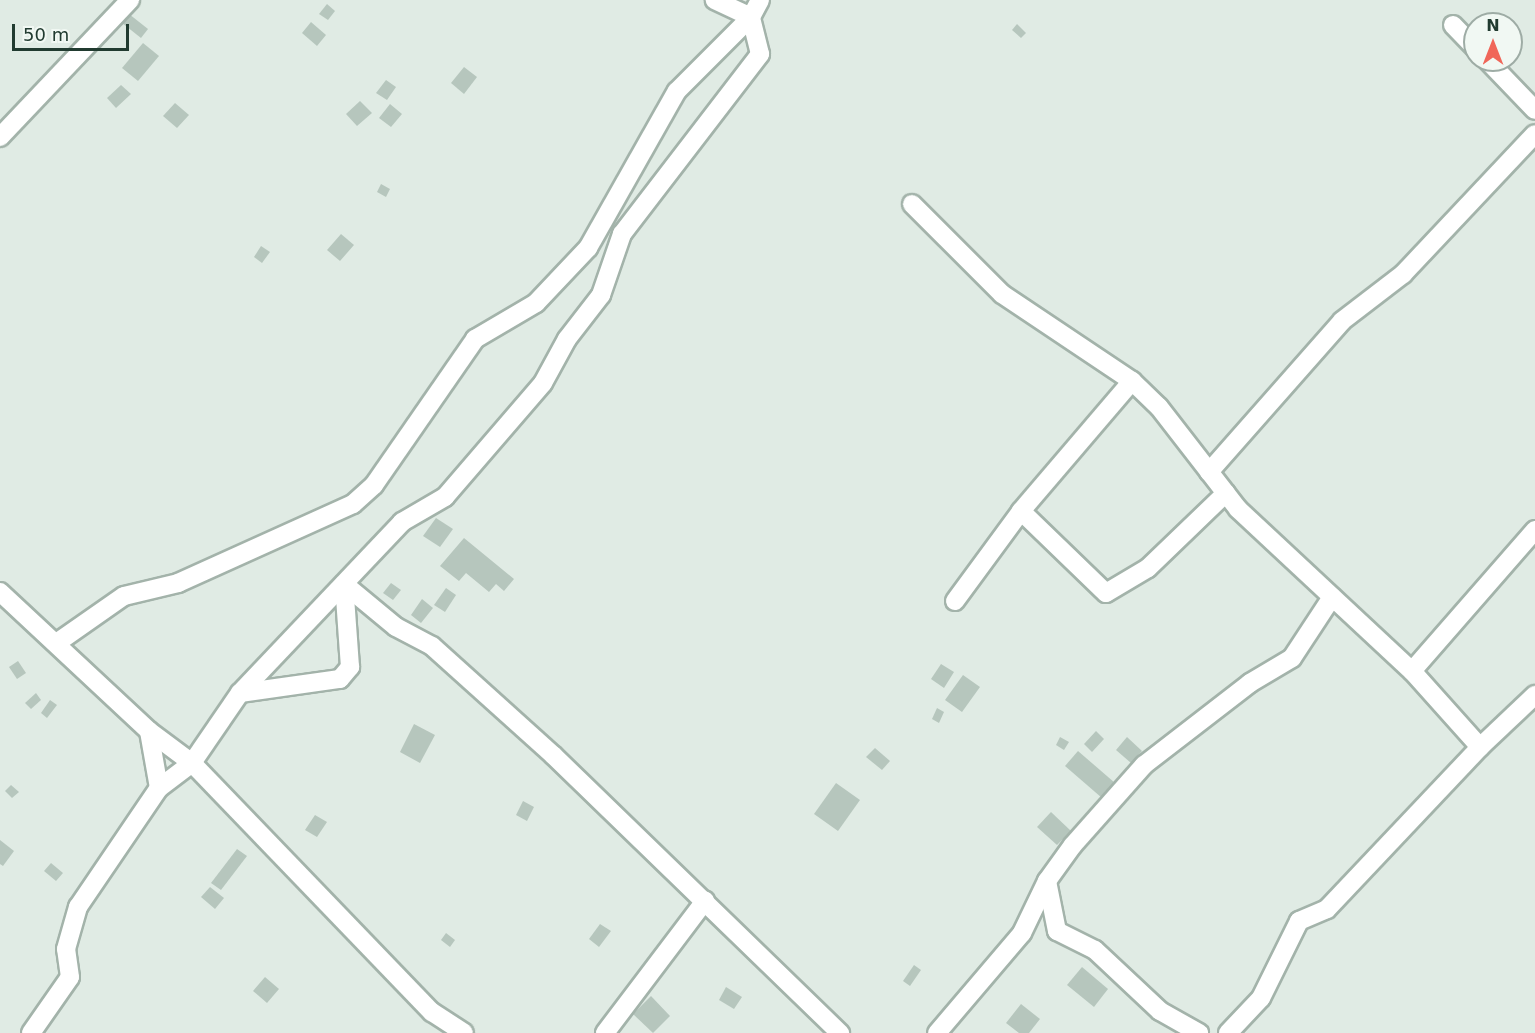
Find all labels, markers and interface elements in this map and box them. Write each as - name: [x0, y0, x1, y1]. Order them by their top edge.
- scale bar: [15, 12, 132, 50]
- north arrow: [1463, 12, 1523, 72]
- text: N: [1486, 16, 1500, 35]
- text: 50 m: [23, 24, 69, 45]

